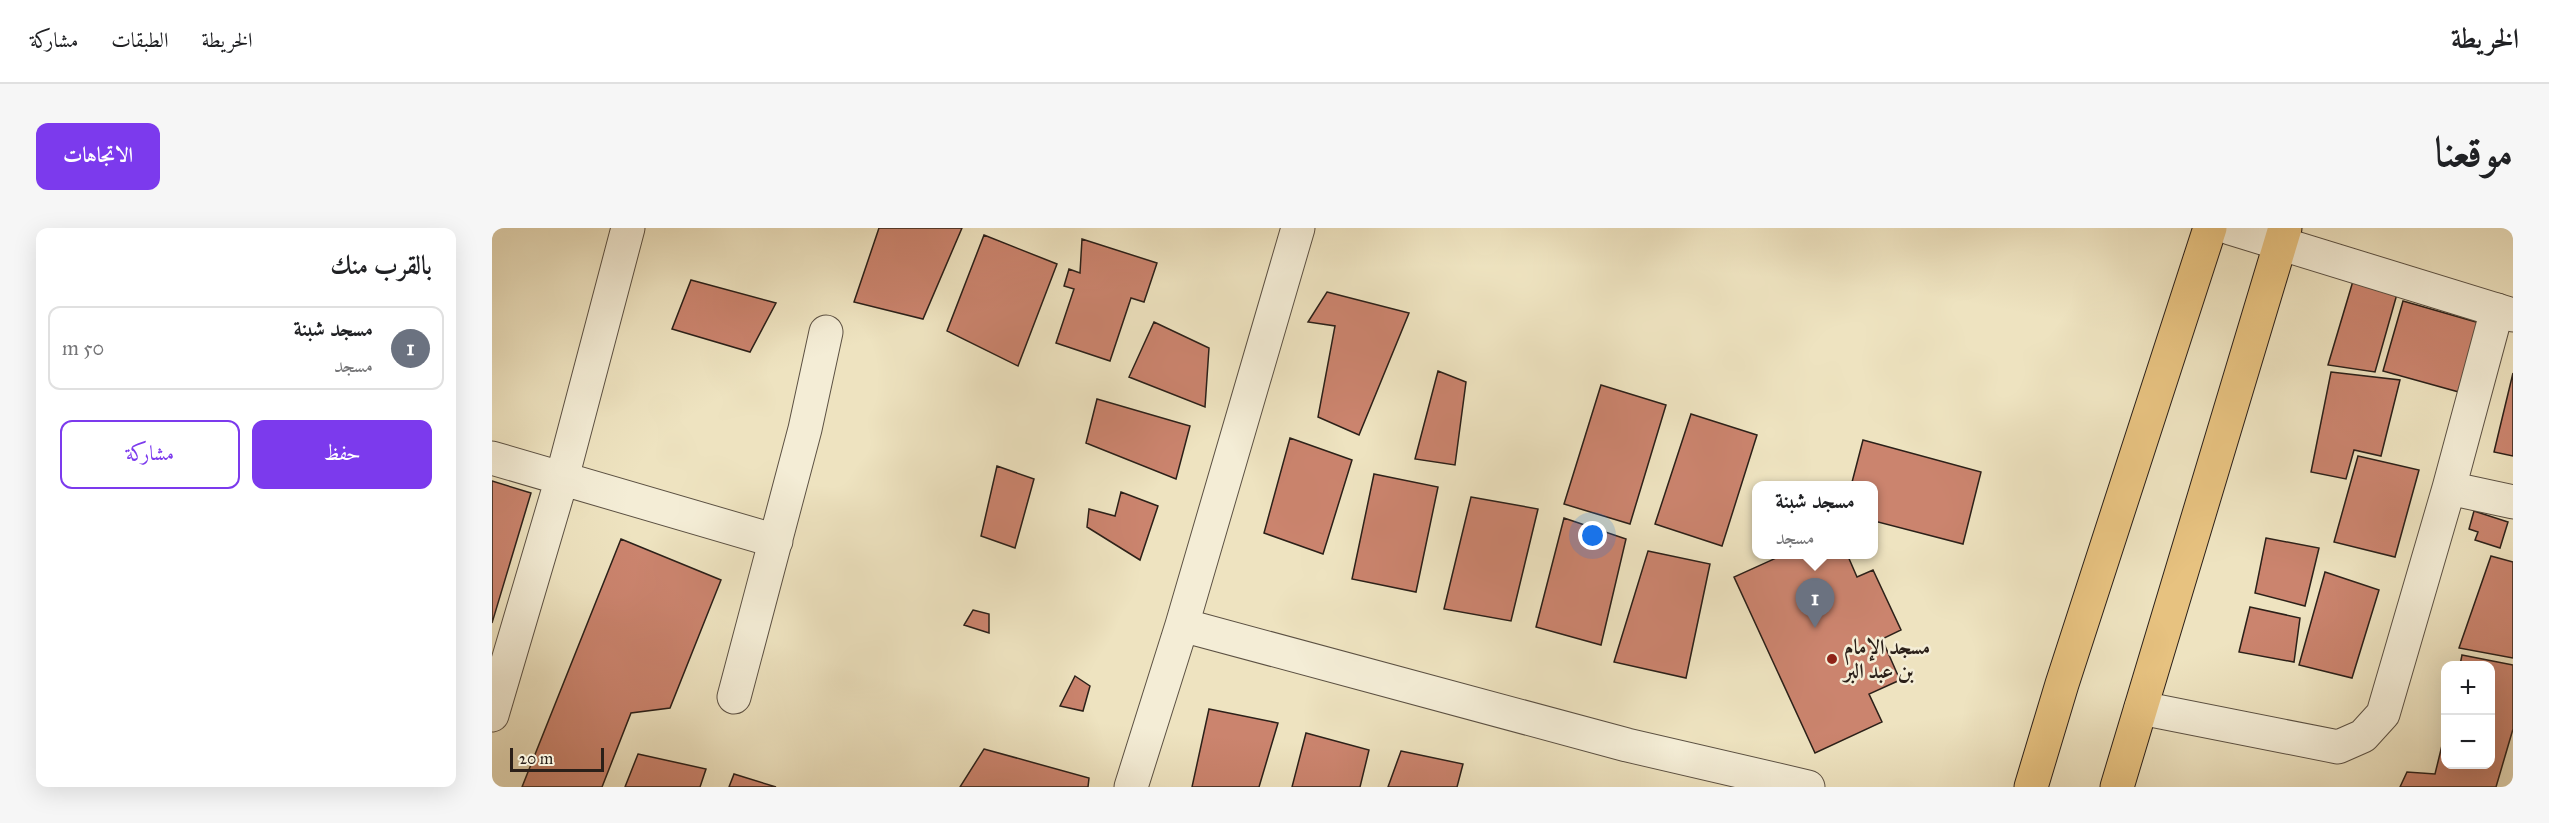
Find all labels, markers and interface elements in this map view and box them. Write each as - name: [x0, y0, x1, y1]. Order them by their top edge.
- text: الخريطة: [2451, 21, 2519, 56]
- text: مشاركة: [30, 27, 78, 53]
- text: الطبقات: [111, 27, 168, 53]
- text: الخريطة: [201, 27, 253, 53]
- button: الاتجاهات: [36, 123, 160, 190]
- text: موقعنا: [2435, 126, 2513, 178]
- text: بالقرب منك: [330, 249, 432, 281]
- text: مسجد شبنة: [294, 315, 373, 342]
- text: 50 m: [62, 336, 104, 360]
- text: 1: [407, 336, 414, 360]
- text: مسجد: [334, 353, 373, 377]
- button: مشاركة: [60, 420, 240, 489]
- button: حفظ: [252, 420, 432, 489]
- popup: [1752, 481, 1878, 559]
- text: مسجد شبنة: [1775, 487, 1855, 514]
- your location: [1578, 521, 1607, 550]
- text: مسجد: [1775, 525, 1815, 549]
- pin: 1: [1796, 578, 1834, 628]
- place label: مسجد الإمام بن عبد البر: [1842, 634, 1930, 684]
- marker: مسجد الإمام بن عبد البر: [1825, 652, 1839, 666]
- map controls: [2441, 661, 2495, 769]
- button: +: [2441, 661, 2495, 715]
- button: −: [2441, 715, 2495, 769]
- scale bar: [510, 745, 604, 772]
- text: 20 m: [519, 749, 553, 768]

